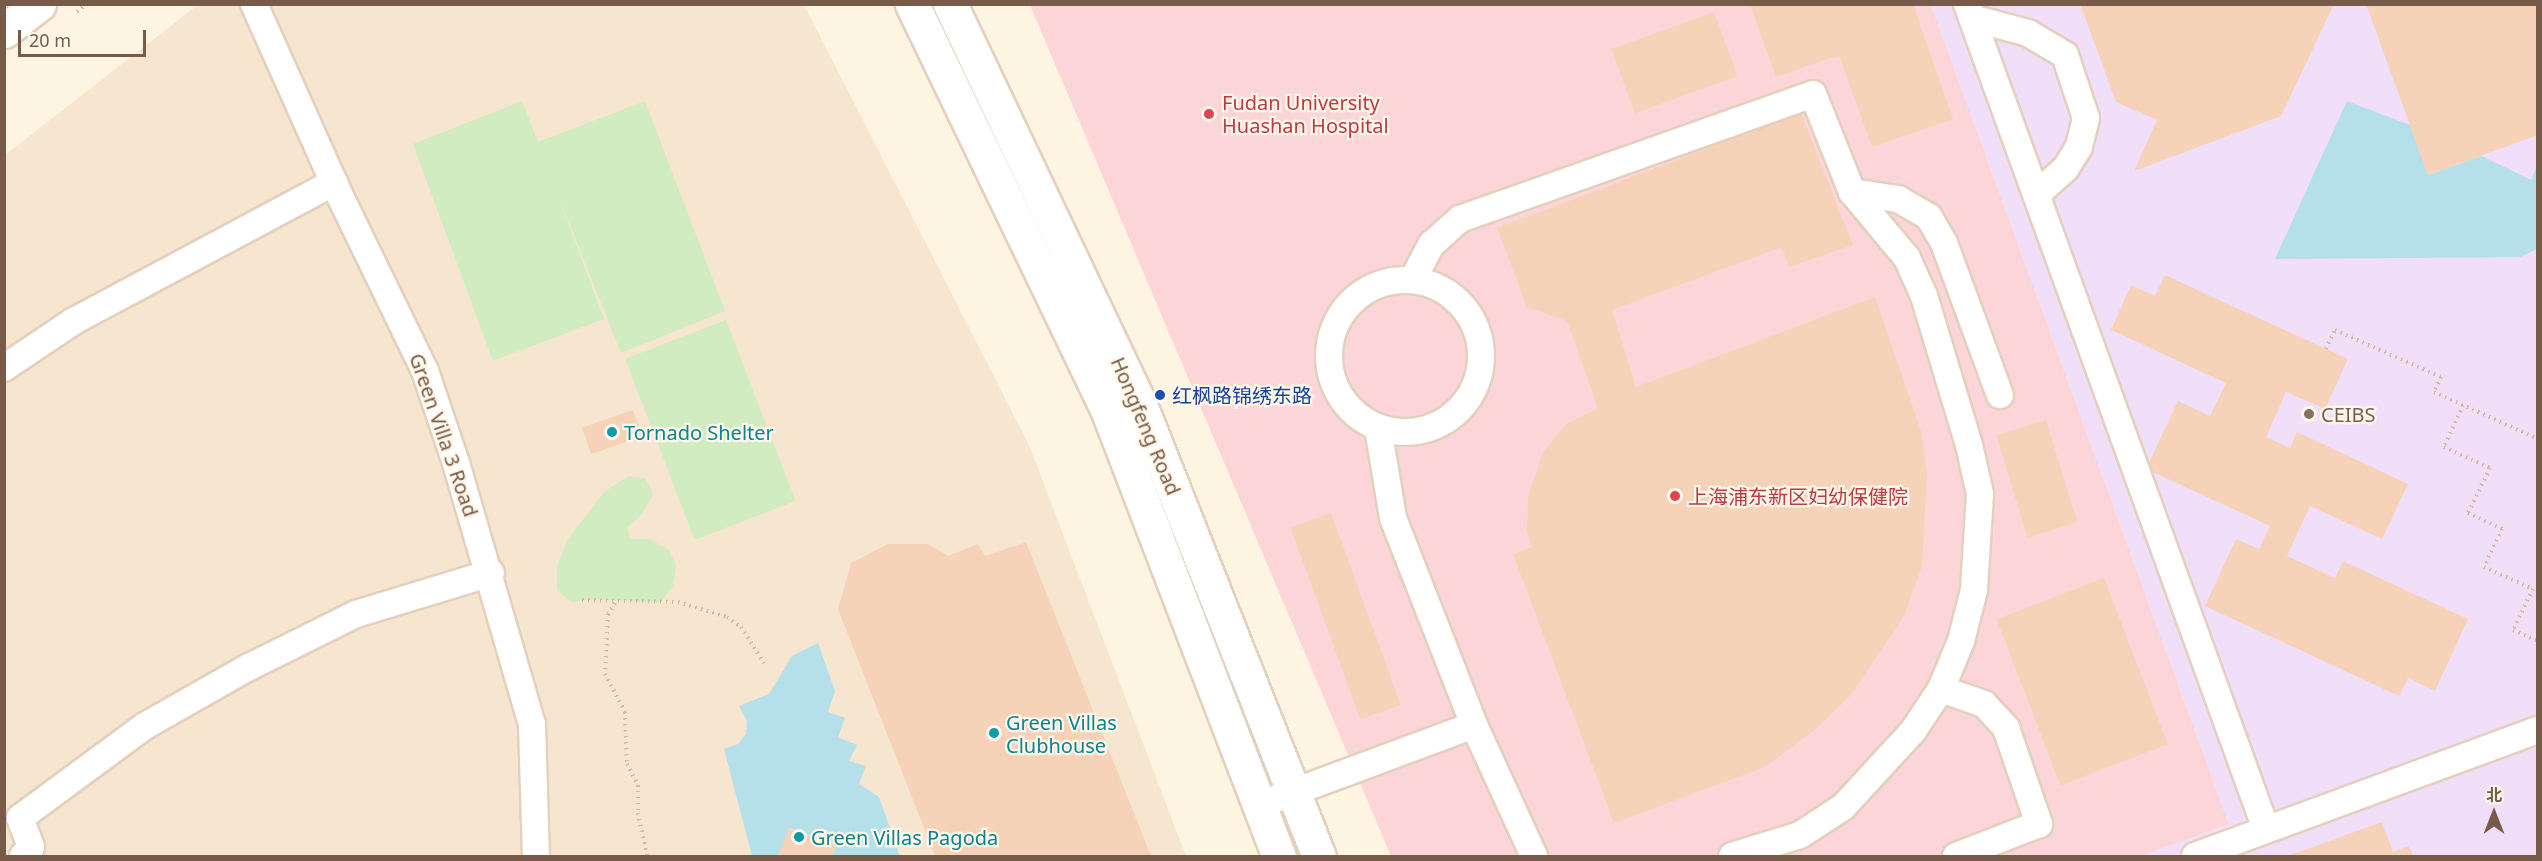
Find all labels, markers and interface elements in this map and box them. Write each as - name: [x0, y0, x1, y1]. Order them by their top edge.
- scale bar: [21, 18, 148, 56]
- text: 20 m: [29, 28, 71, 52]
- place label: Fudan University Huashan Hospital: [1222, 90, 1389, 137]
- marker: Fudan University Huashan Hospital: [1200, 105, 1218, 123]
- street label: Green Villa 3 Road: [405, 350, 483, 520]
- street label: Hongfeng Road: [1106, 353, 1186, 499]
- place label: 红枫路锦绣东路: [1172, 383, 1312, 407]
- marker: 红枫路锦绣东路: [1153, 388, 1167, 402]
- place label: CEIBS: [2321, 402, 2376, 426]
- marker: CEIBS: [2302, 407, 2316, 421]
- place label: Tornado Shelter: [624, 420, 774, 444]
- marker: Tornado Shelter: [605, 425, 619, 439]
- place label: 上海浦东新区妇幼保健院: [1688, 484, 1908, 508]
- marker: 上海浦东新区妇幼保健院: [1666, 487, 1684, 505]
- place label: Green Villas Clubhouse: [1006, 710, 1117, 757]
- marker: Green Villas Clubhouse: [987, 726, 1001, 740]
- north arrow: [2464, 783, 2524, 843]
- text: 北: [2486, 784, 2502, 806]
- place label: Green Villas Pagoda: [811, 825, 998, 849]
- marker: Green Villas Pagoda: [792, 830, 806, 844]

